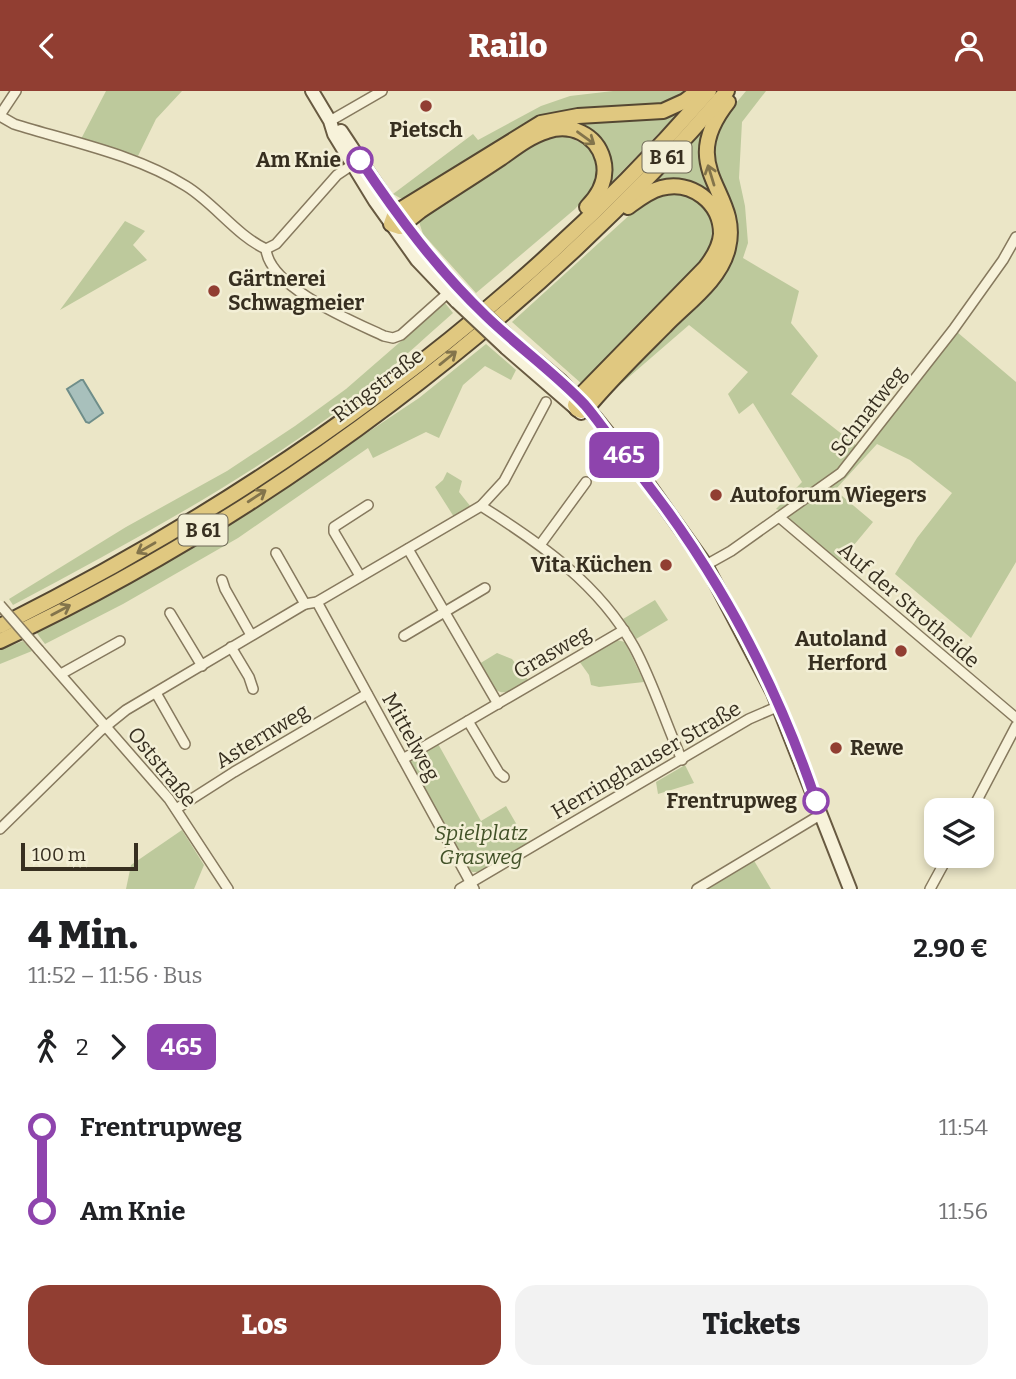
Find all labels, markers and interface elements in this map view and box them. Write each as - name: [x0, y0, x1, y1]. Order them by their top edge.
- icon: back: [28, 27, 66, 65]
- text: Railo: [469, 27, 547, 65]
- icon: person: [950, 27, 988, 65]
- marker: Pietsch: [418, 98, 434, 114]
- place label: Pietsch: [389, 117, 463, 143]
- one-way arrow: [576, 130, 595, 145]
- road number: B 61: [642, 141, 692, 173]
- place label: Am Knie: [256, 147, 341, 173]
- marker: Am Knie: [347, 147, 373, 173]
- one-way arrow: [704, 165, 717, 187]
- place label: Gärtnerei Schwagmeier: [228, 266, 364, 316]
- marker: Gärtnerei Schwagmeier: [206, 283, 222, 299]
- street label: Ringstraße: [327, 342, 429, 428]
- one-way arrow: [439, 350, 457, 365]
- street label: Schnatweg: [825, 360, 912, 461]
- line badge: 465: [584, 432, 664, 478]
- text: 465: [603, 441, 645, 469]
- place label: Autoforum Wiegers: [730, 482, 927, 508]
- marker: Autoforum Wiegers: [708, 487, 724, 503]
- one-way arrow: [247, 488, 267, 502]
- road number: B 61: [178, 515, 228, 545]
- street label: Auf der Strotheide: [833, 536, 985, 674]
- one-way arrow: [137, 541, 157, 555]
- place label: Vita Küchen: [531, 552, 652, 578]
- marker: Vita Küchen: [658, 557, 674, 573]
- one-way arrow: [50, 603, 71, 616]
- street label: Grasweg: [509, 619, 595, 684]
- place label: Autoland Herford: [795, 626, 887, 676]
- marker: Autoland Herford: [893, 643, 909, 659]
- street label: Mittelweg: [376, 688, 446, 786]
- street label: Herringhauser Straße: [547, 695, 745, 825]
- street label: Asternweg: [210, 698, 314, 774]
- street label: Oststraße: [122, 722, 202, 812]
- place label: Rewe: [850, 735, 904, 761]
- marker: Rewe: [828, 740, 844, 756]
- place label: Frentrupweg: [666, 788, 797, 814]
- marker: Frentrupweg: [803, 788, 829, 814]
- map controls: [924, 798, 994, 868]
- button: layers: [924, 798, 994, 868]
- park label: Spielplatz Grasweg: [434, 820, 528, 870]
- scale bar: [21, 840, 138, 872]
- text: 100 m: [32, 843, 86, 866]
- text: 4 Min.: [28, 912, 138, 958]
- text: 2.90 €: [913, 933, 988, 964]
- text: 11:52 – 11:56 · Bus: [28, 961, 202, 989]
- icon: walk: [28, 1028, 66, 1066]
- icon: forward: [99, 1028, 137, 1066]
- text: 2: [76, 1033, 89, 1061]
- text: 465: [161, 1033, 202, 1061]
- text: Frentrupweg: [80, 1112, 242, 1143]
- text: 11:54: [939, 1113, 988, 1141]
- text: Am Knie: [80, 1196, 186, 1227]
- text: 11:56: [939, 1197, 988, 1225]
- button: Los: [28, 1285, 501, 1365]
- button: Tickets: [515, 1285, 988, 1365]

